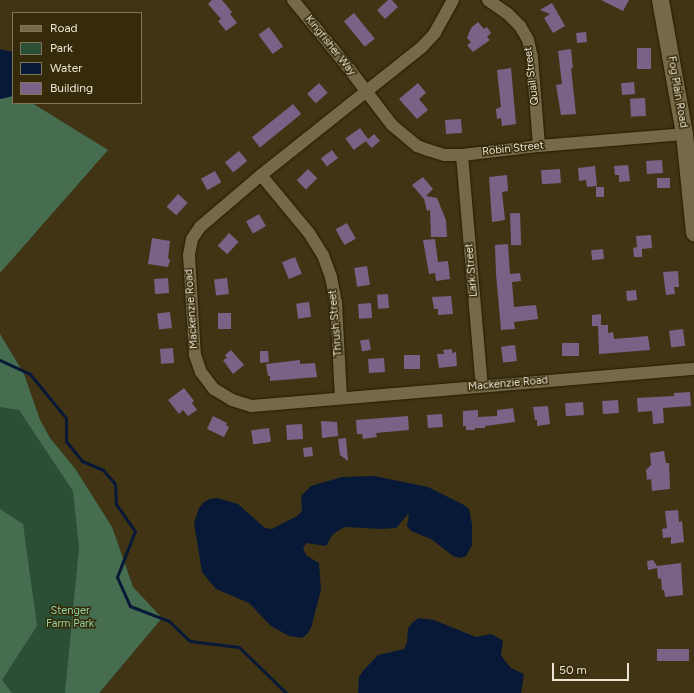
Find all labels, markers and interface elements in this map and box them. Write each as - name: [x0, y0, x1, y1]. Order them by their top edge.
- legend: [12, 12, 142, 104]
- street label: Kingfisher Way: [302, 13, 358, 79]
- text: Road: [50, 21, 78, 35]
- text: Park: [50, 41, 73, 55]
- street label: Quail Street: [522, 46, 542, 106]
- street label: Fog Plain Road: [664, 55, 690, 129]
- text: Water: [50, 61, 82, 75]
- text: Building: [50, 81, 93, 95]
- street label: Robin Street: [482, 139, 544, 159]
- street label: Lark Street: [463, 243, 481, 297]
- street label: Mackenzie Road: [183, 269, 201, 349]
- street label: Thrush Street: [327, 289, 345, 357]
- street label: Mackenzie Road: [467, 374, 549, 394]
- park label: Stenger Farm Park: [46, 605, 94, 631]
- scale bar: [554, 655, 631, 681]
- text: 50 m: [559, 663, 587, 677]

